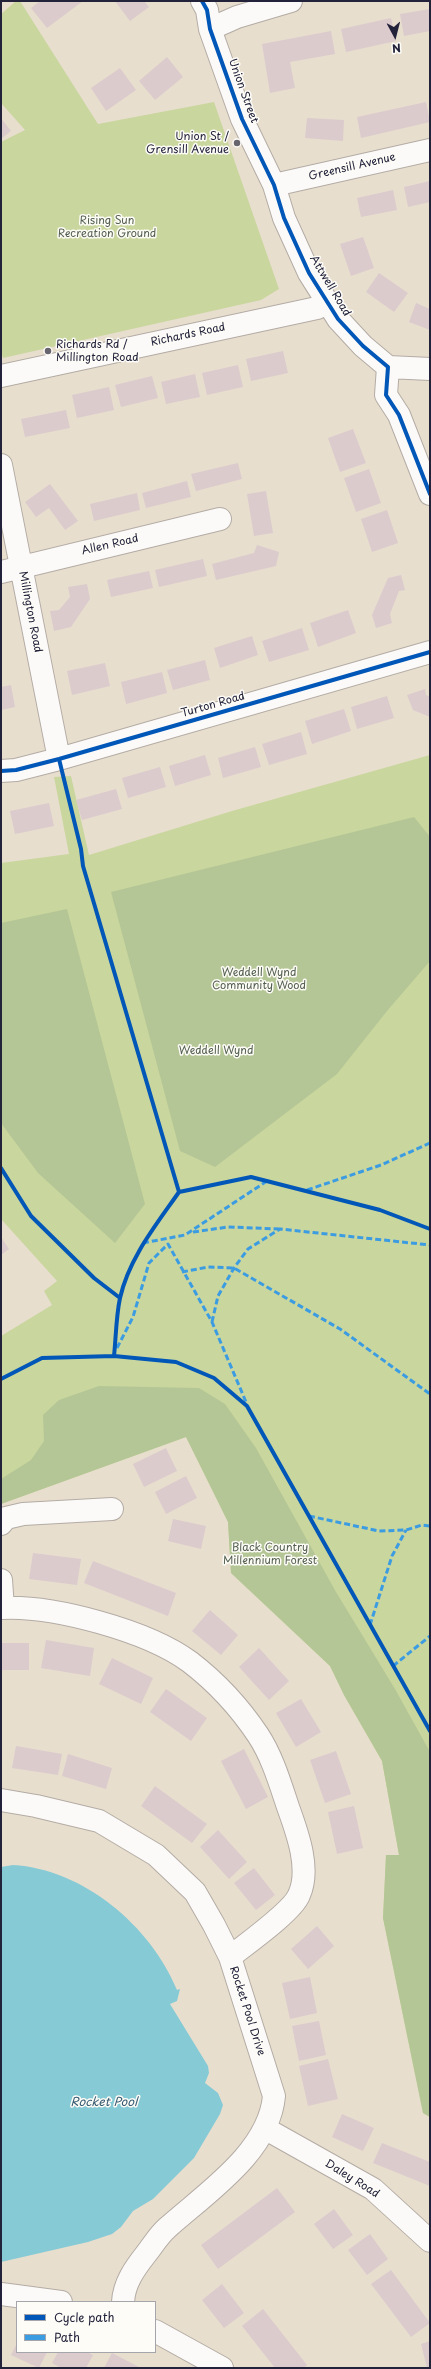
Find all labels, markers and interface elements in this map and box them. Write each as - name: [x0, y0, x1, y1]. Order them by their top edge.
- north arrow: [375, 16, 415, 56]
- text: N: [391, 39, 402, 57]
- street label: Union Street: [225, 57, 261, 125]
- place label: Union St / Grensill Avenue: [146, 130, 229, 156]
- marker: Union St / Grensill Avenue: [232, 138, 242, 148]
- street label: Greensill Avenue: [307, 151, 397, 183]
- park label: Rising Sun Recreation Ground: [58, 214, 156, 240]
- street label: Attwell Road: [307, 253, 353, 319]
- street label: Richards Road: [149, 321, 227, 349]
- place label: Richards Rd / Millington Road: [56, 338, 139, 364]
- marker: Richards Rd / Millington Road: [43, 346, 53, 356]
- street label: Allen Road: [80, 532, 140, 558]
- street label: Millington Road: [16, 570, 44, 654]
- street label: Turton Road: [180, 690, 246, 720]
- park label: Weddell Wynd Community Wood: [212, 966, 306, 992]
- park label: Weddell Wynd: [179, 1044, 253, 1058]
- park label: Black Country Millennium Forest: [223, 1541, 317, 1567]
- street label: Rocket Pool Drive: [226, 1965, 268, 2057]
- water label: Rocket Pool: [71, 2096, 137, 2110]
- street label: Daley Road: [322, 2157, 382, 2201]
- legend: [16, 2301, 156, 2353]
- text: Cycle path: [54, 2308, 115, 2326]
- text: Path: [54, 2328, 80, 2346]

